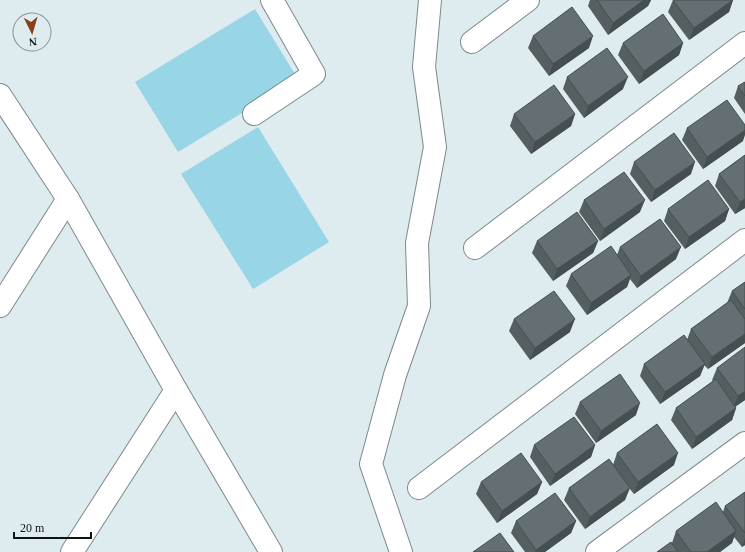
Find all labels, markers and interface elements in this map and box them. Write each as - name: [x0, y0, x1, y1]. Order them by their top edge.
- north arrow: [12, 12, 52, 52]
- text: N: [28, 36, 37, 48]
- scale bar: [14, 514, 91, 540]
- text: 20 m: [20, 521, 45, 535]

